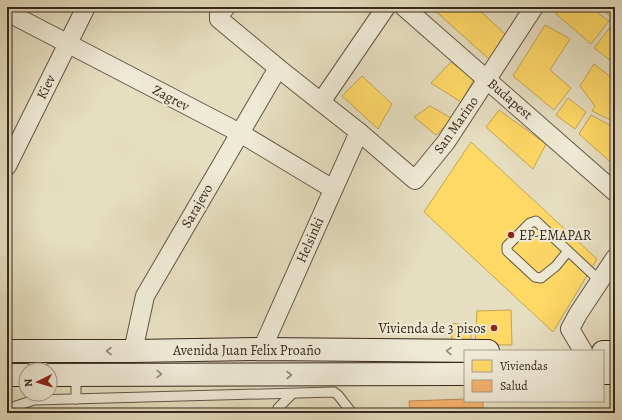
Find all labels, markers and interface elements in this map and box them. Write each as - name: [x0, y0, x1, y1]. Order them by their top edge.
- street label: Kiev: [32, 71, 60, 103]
- street label: Budapest: [483, 74, 537, 124]
- street label: Zagrev: [149, 80, 193, 116]
- street label: San Marino: [429, 92, 483, 158]
- street label: Sarajevo: [177, 180, 217, 232]
- street label: Helsinki: [292, 214, 328, 266]
- place label: EP-EMAPAR: [519, 226, 592, 245]
- marker: EP-EMAPAR: [506, 230, 516, 240]
- place label: Vivienda de 3 pisos: [377, 319, 486, 338]
- marker: Vivienda de 3 pisos: [489, 323, 499, 333]
- street label: Avenida Juan Felix Proaño: [172, 341, 321, 360]
- one-way arrow: [106, 347, 112, 355]
- one-way arrow: [446, 347, 452, 355]
- legend: [464, 350, 604, 402]
- text: Viviendas: [499, 358, 548, 374]
- north arrow: [18, 362, 58, 402]
- one-way arrow: [156, 370, 162, 378]
- one-way arrow: [286, 371, 292, 379]
- text: N: [21, 378, 36, 387]
- text: Salud: [500, 378, 528, 394]

